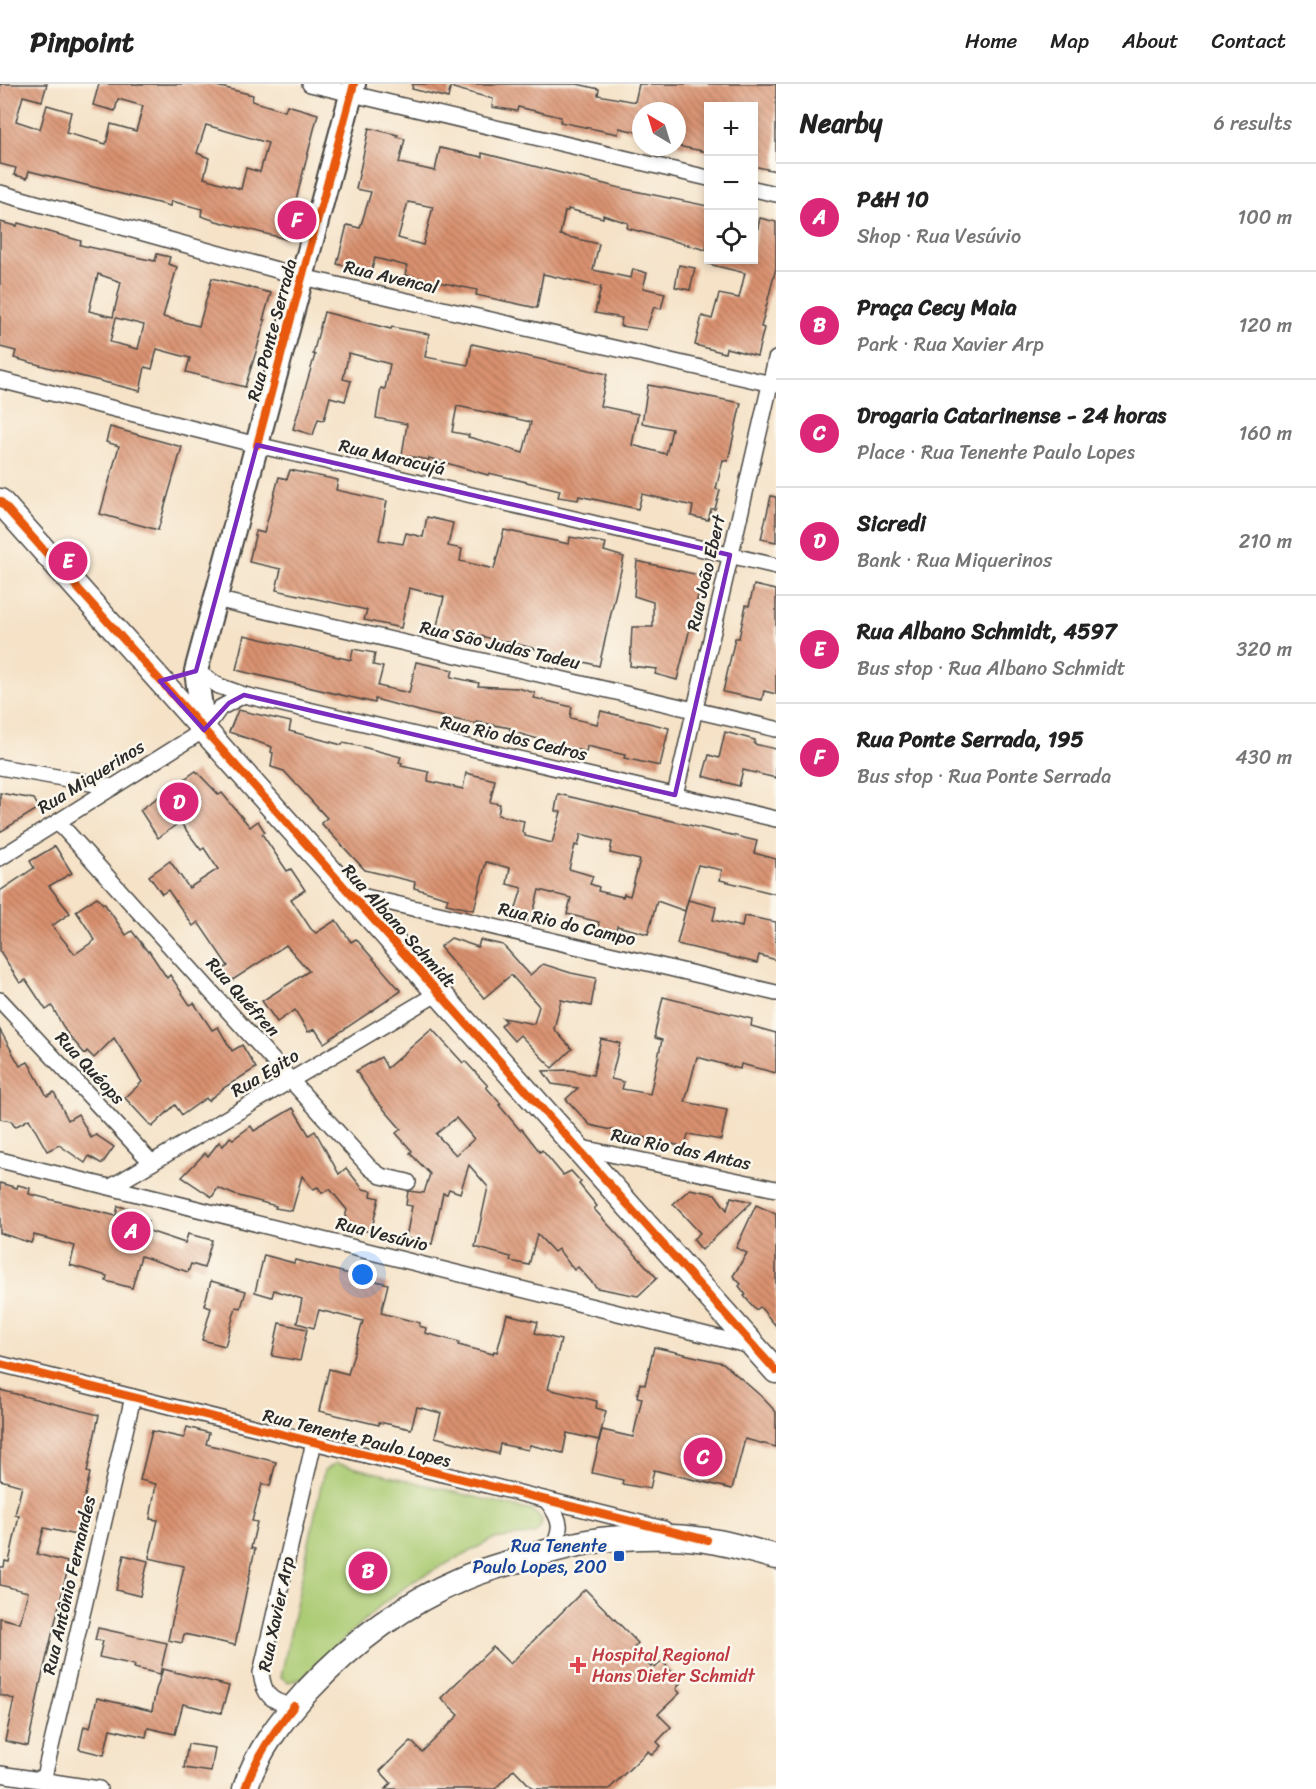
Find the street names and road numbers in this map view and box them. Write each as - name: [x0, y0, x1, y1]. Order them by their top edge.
- street label: Rua Avencal: [341, 251, 442, 304]
- street label: Rua Ponte Serrada: [238, 255, 306, 405]
- street label: Rua Maracujá: [336, 429, 448, 485]
- street label: Rua João Ebert: [677, 511, 735, 634]
- street label: Rua São Judas Tadeu: [417, 611, 584, 679]
- street label: Rua Rio dos Cedros: [437, 706, 591, 771]
- street label: Rua Miquerinos: [31, 731, 152, 823]
- street label: Rua Albano Schmidt: [334, 856, 464, 996]
- street label: Rua Rio do Campo: [495, 893, 639, 955]
- street label: Rua Quéfren: [198, 949, 288, 1045]
- street label: Rua Quéops: [47, 1024, 133, 1113]
- street label: Rua Egito: [224, 1040, 306, 1106]
- street label: Rua Rio das Antas: [608, 1119, 755, 1180]
- street label: Rua Vesúvio: [332, 1207, 432, 1261]
- street label: Rua Tenente Paulo Lopes: [260, 1399, 455, 1477]
- street label: Rua Antônio Fernandes: [33, 1492, 105, 1678]
- street label: Rua Xavier Arp: [248, 1553, 304, 1675]

